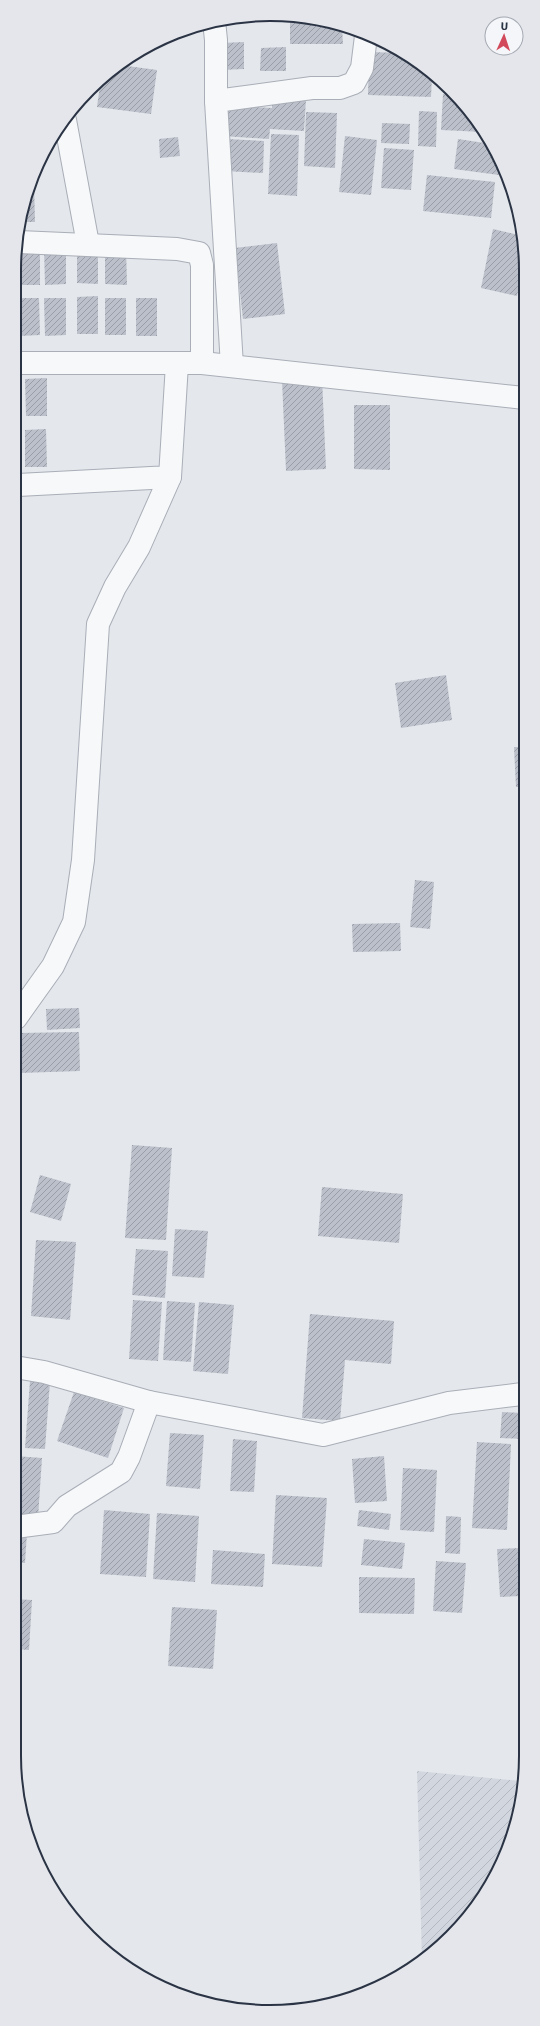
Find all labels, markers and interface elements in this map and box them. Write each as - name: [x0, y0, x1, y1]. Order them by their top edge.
- north arrow: [484, 16, 524, 56]
- text: U: [500, 20, 509, 33]

